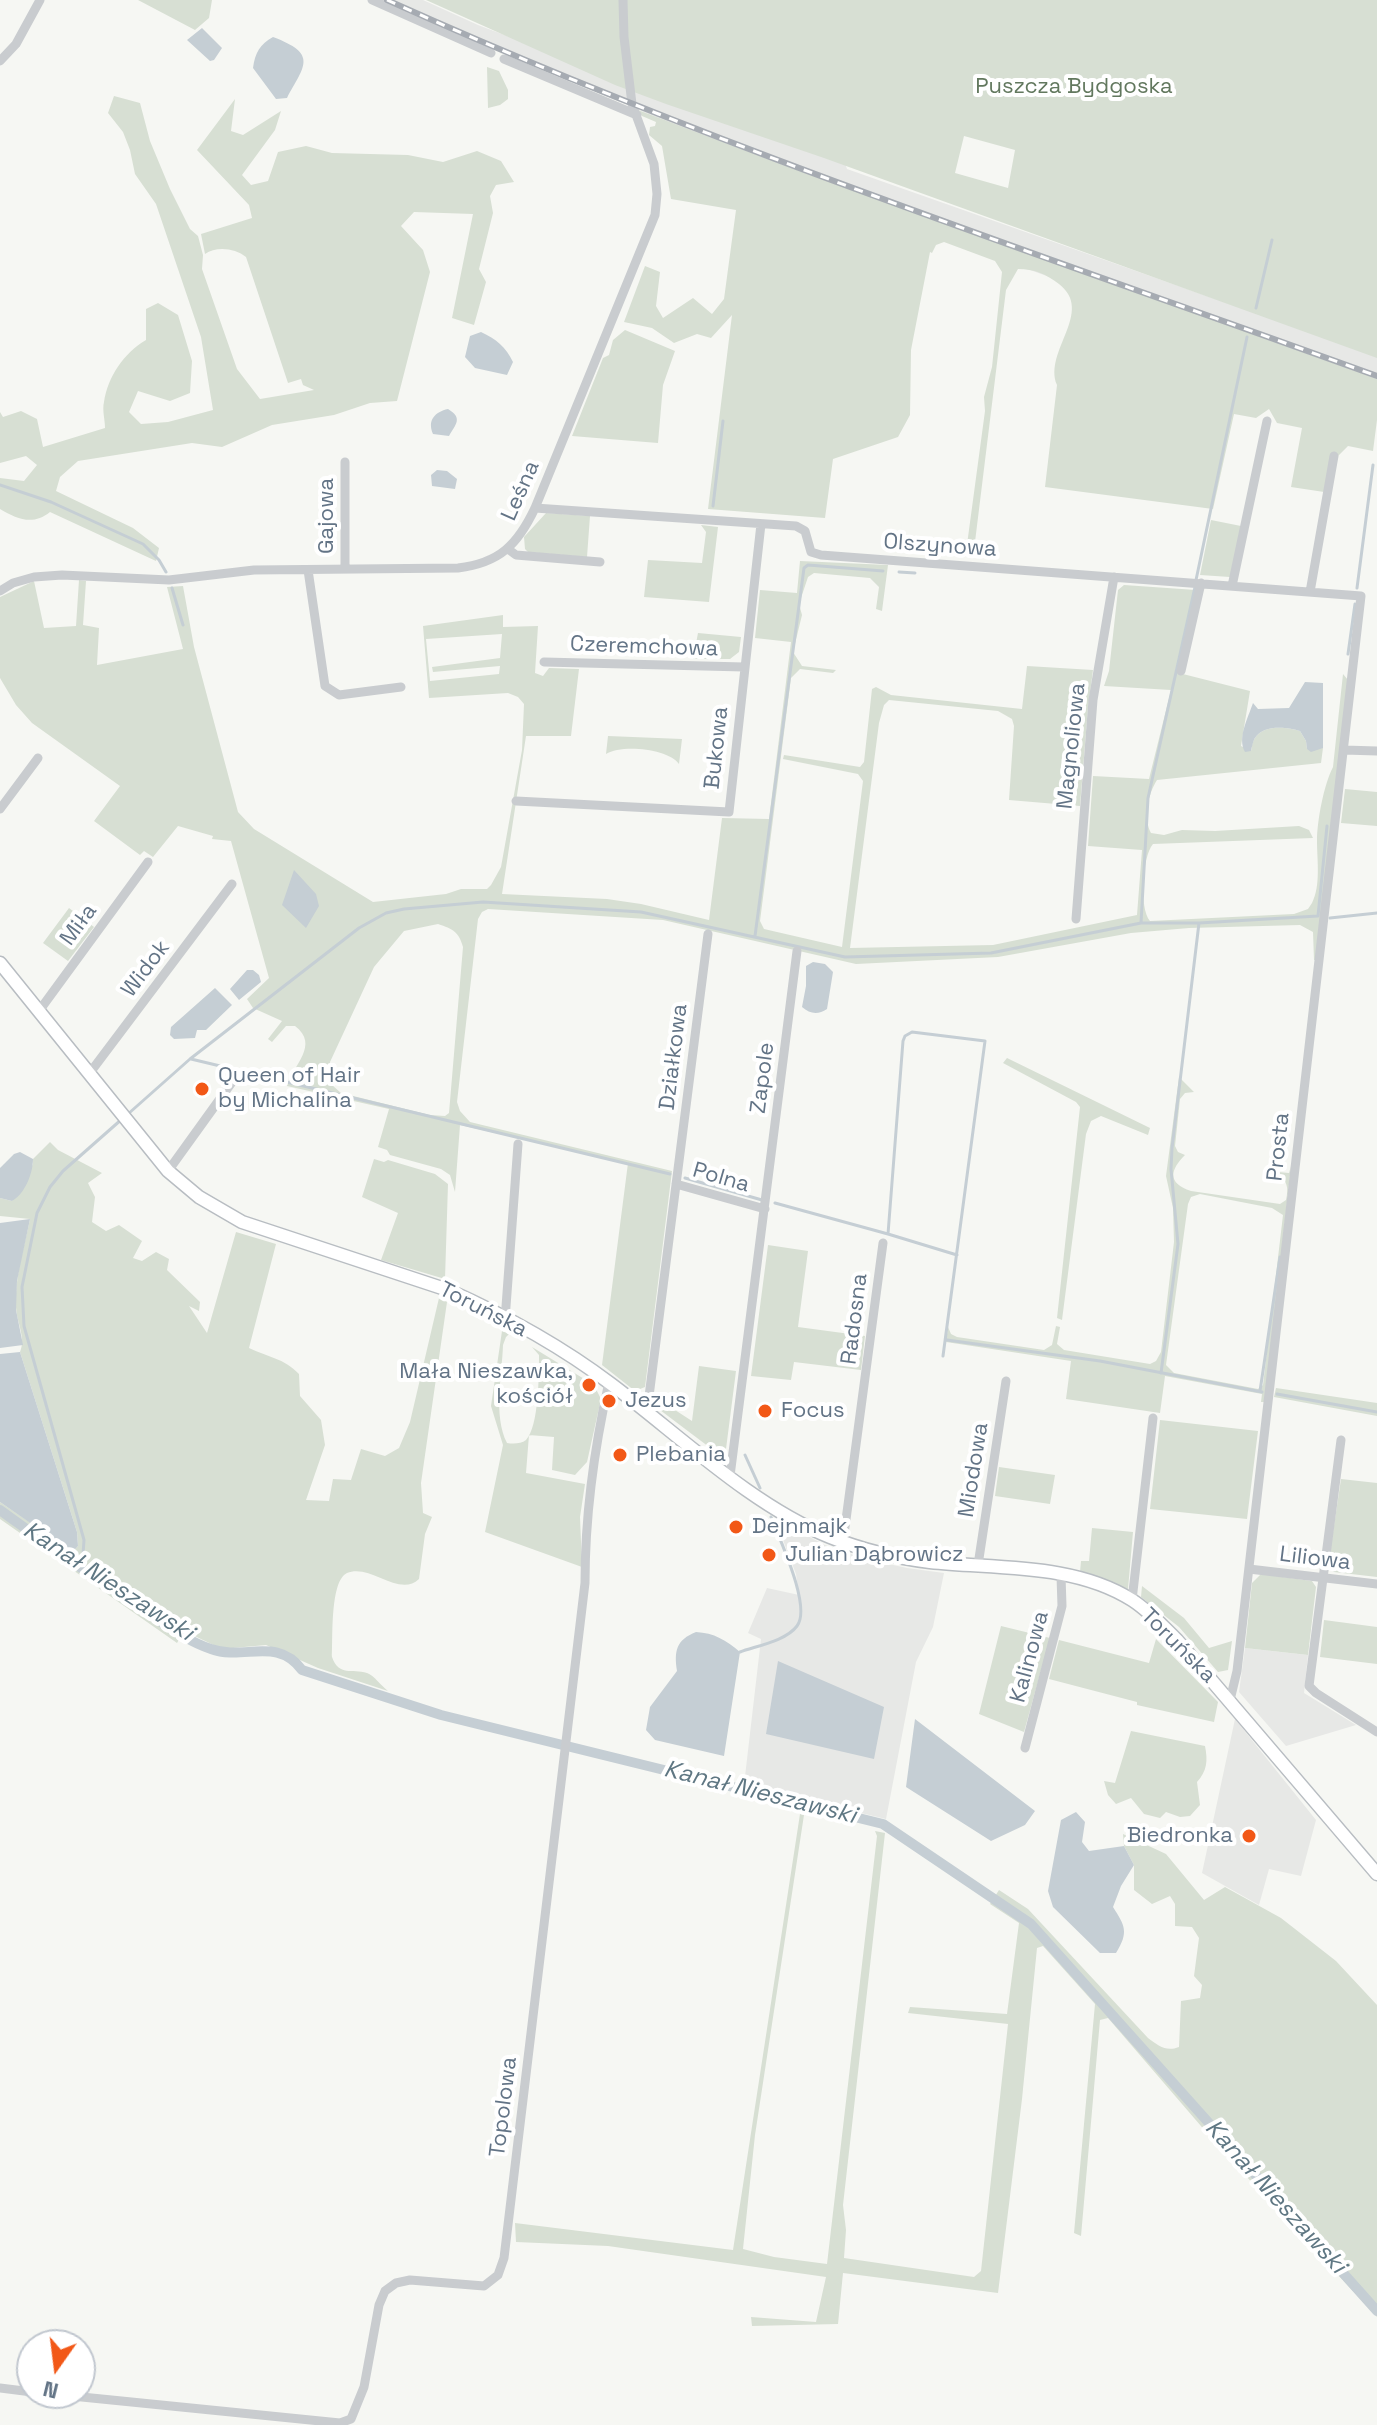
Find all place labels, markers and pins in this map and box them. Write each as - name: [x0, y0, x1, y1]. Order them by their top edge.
- place label: Queen of Hair by Michalina: [218, 1063, 361, 1114]
- marker: Queen of Hair by Michalina: [193, 1080, 211, 1098]
- place label: Mała Nieszawka, kościół: [399, 1359, 573, 1410]
- marker: Mała Nieszawka, kościół: [580, 1376, 598, 1394]
- place label: Jezus: [625, 1388, 687, 1414]
- marker: Jezus: [600, 1392, 618, 1410]
- place label: Focus: [781, 1398, 845, 1424]
- marker: Focus: [756, 1402, 774, 1420]
- place label: Plebania: [636, 1442, 726, 1468]
- marker: Plebania: [611, 1446, 629, 1464]
- place label: Dejnmajk: [752, 1514, 847, 1540]
- marker: Dejnmajk: [727, 1518, 745, 1536]
- place label: Julian Dąbrowicz: [785, 1542, 963, 1568]
- marker: Julian Dąbrowicz: [760, 1546, 778, 1564]
- place label: Biedronka: [1127, 1823, 1233, 1849]
- marker: Biedronka: [1240, 1827, 1258, 1845]

